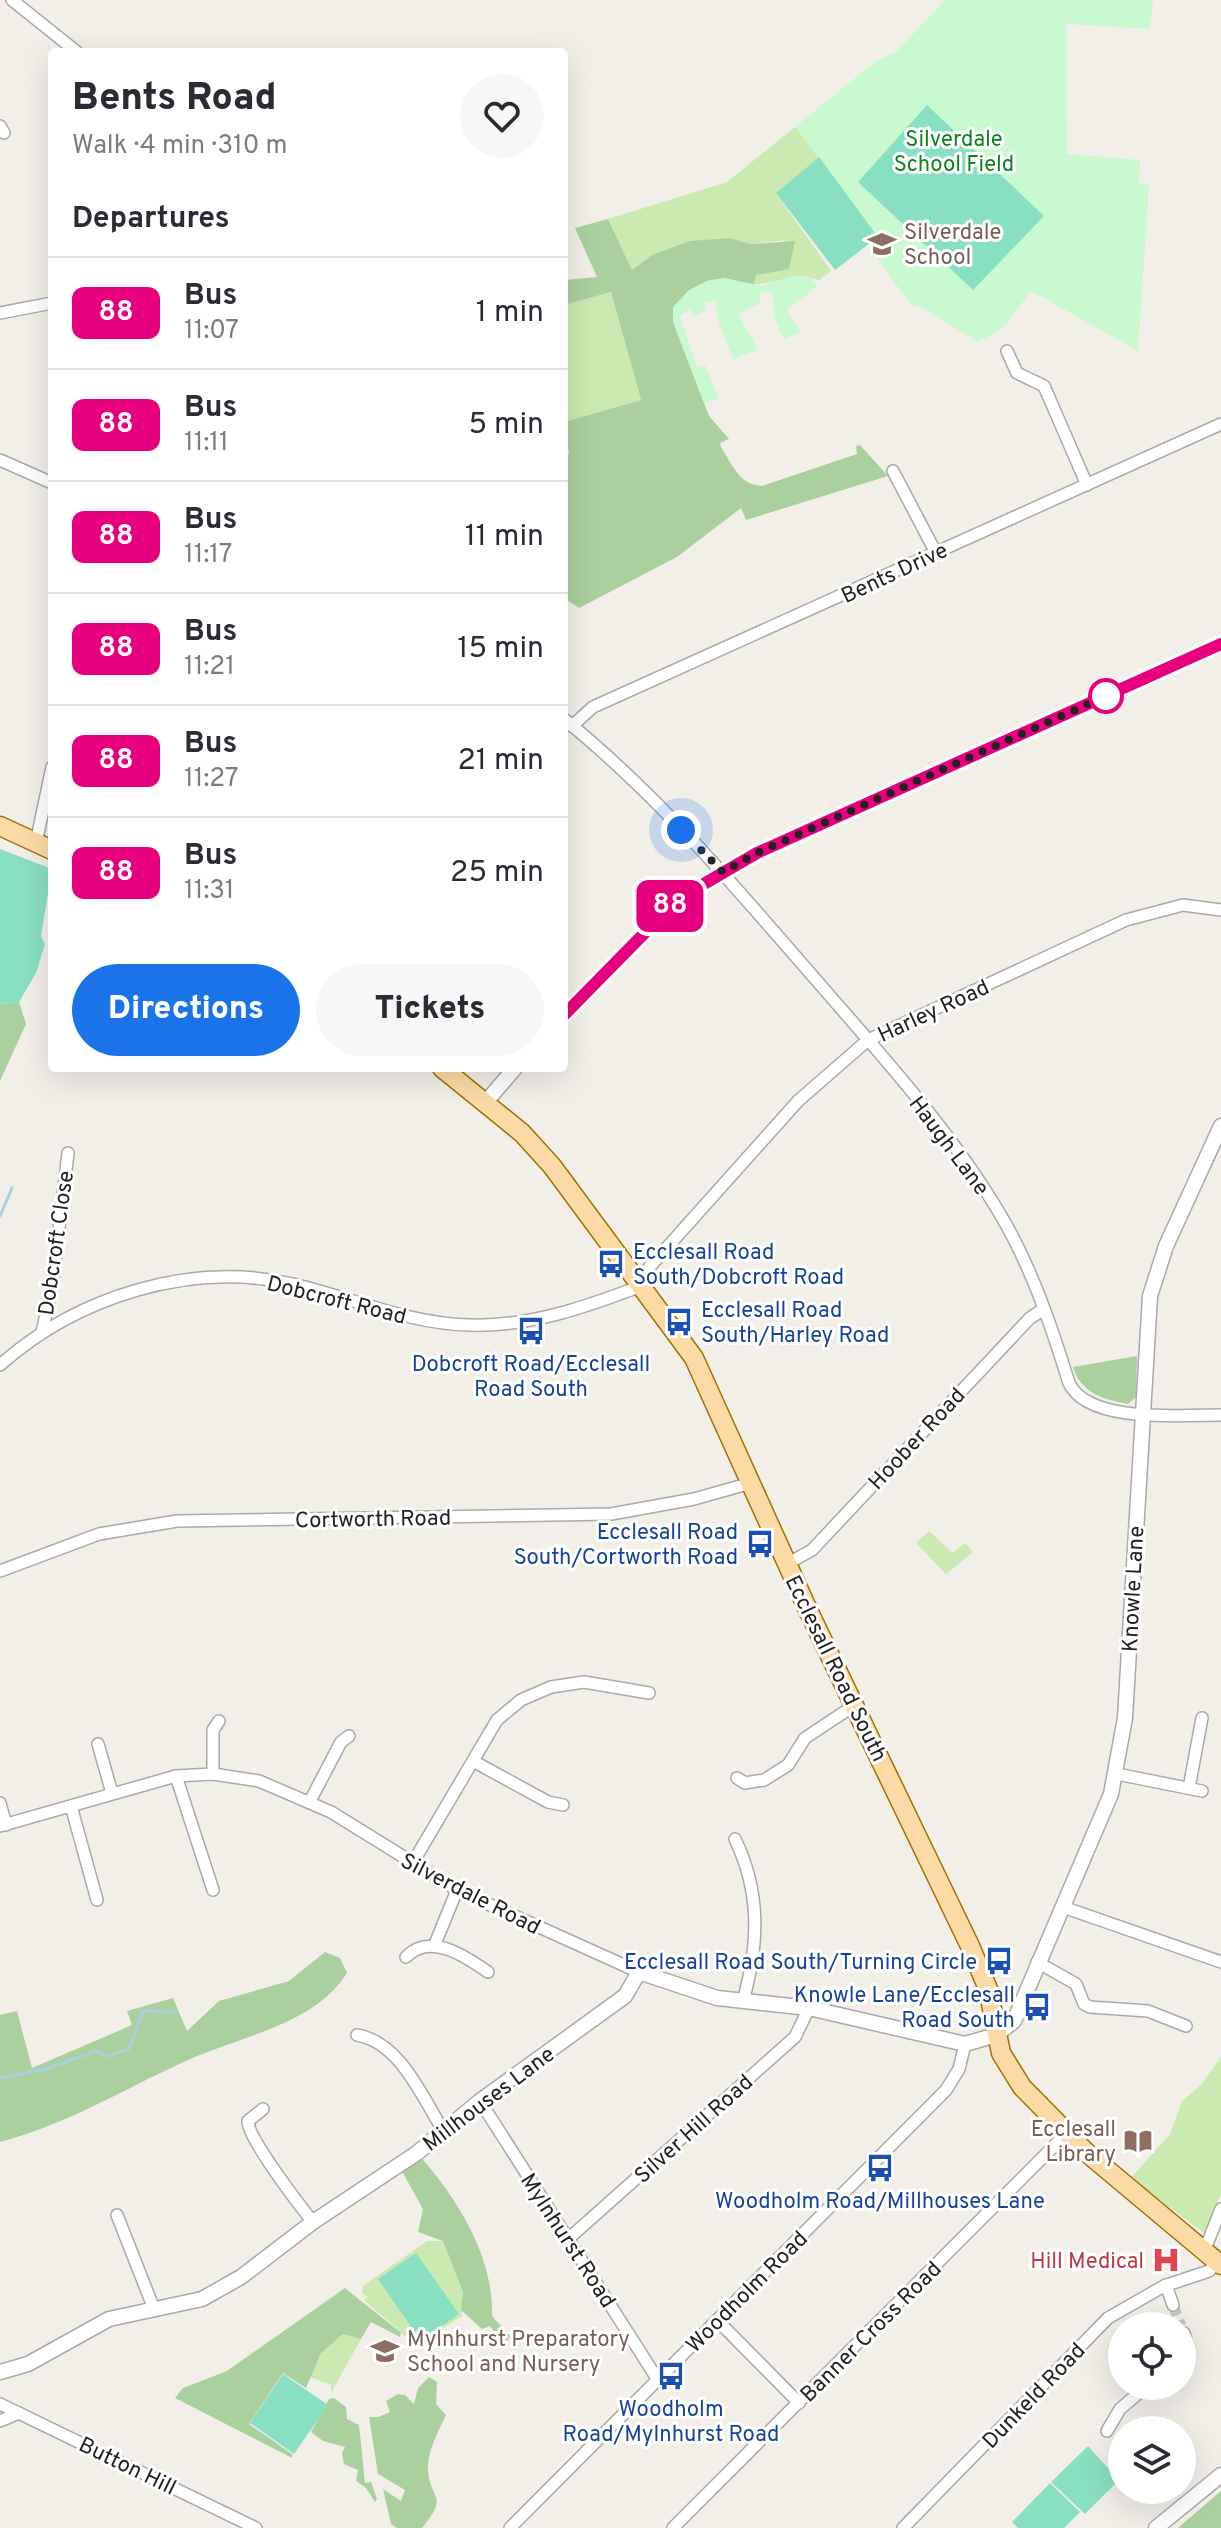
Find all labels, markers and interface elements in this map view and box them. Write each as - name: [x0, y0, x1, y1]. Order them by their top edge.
- button: heart: [460, 74, 544, 158]
- text: Bents Road: [72, 75, 277, 124]
- park label: Silverdale School Field: [894, 127, 1014, 179]
- text: Walk · 4 min · 310 m: [72, 130, 288, 163]
- text: Departures: [72, 201, 230, 238]
- place label: Silverdale School: [904, 220, 1001, 272]
- school or university icon: Silverdale School: [867, 229, 897, 259]
- text: Bus: [184, 278, 237, 315]
- text: 88: [98, 295, 134, 331]
- text: 1 min: [476, 295, 544, 332]
- text: 11:07: [184, 315, 239, 348]
- text: Bus: [184, 390, 237, 427]
- text: 88: [98, 407, 134, 443]
- text: 5 min: [468, 407, 544, 444]
- text: 11:11: [184, 427, 229, 460]
- text: Bus: [184, 502, 237, 539]
- text: 88: [98, 519, 134, 555]
- text: 11 min: [465, 519, 544, 556]
- street label: Bents Drive: [837, 538, 953, 611]
- text: 11:17: [184, 539, 232, 572]
- text: Bus: [184, 614, 237, 651]
- text: 88: [98, 631, 134, 667]
- text: 15 min: [457, 631, 544, 668]
- text: 11:21: [184, 651, 235, 684]
- unlabelled marker: [1089, 679, 1123, 713]
- text: Bus: [184, 726, 237, 763]
- text: 88: [98, 743, 134, 779]
- text: 21 min: [457, 743, 544, 780]
- text: 11:27: [184, 763, 238, 796]
- your location: [661, 810, 701, 850]
- text: Bus: [184, 838, 237, 875]
- text: 88: [98, 855, 134, 891]
- text: 25 min: [450, 855, 544, 892]
- text: 11:31: [184, 875, 235, 908]
- line badge: 88: [634, 880, 706, 932]
- text: 88: [652, 888, 688, 924]
- button: Directions: [72, 964, 300, 1056]
- button: Tickets: [316, 964, 544, 1056]
- street label: Harley Road: [874, 975, 994, 1050]
- street label: Haugh Lane: [902, 1092, 994, 1201]
- street label: Dobcroft Close: [34, 1169, 81, 1317]
- place label: Ecclesall Road South/Dobcroft Road: [633, 1240, 844, 1292]
- bus stop icon: Ecclesall Road South/Dobcroft Road: [596, 1249, 626, 1279]
- street label: Dobcroft Road: [264, 1271, 409, 1332]
- place label: Ecclesall Road South/Harley Road: [701, 1298, 889, 1350]
- bus stop icon: Ecclesall Road South/Harley Road: [664, 1307, 694, 1337]
- bus stop icon: Dobcroft Road/Ecclesall Road South: [516, 1316, 546, 1346]
- place label: Dobcroft Road/Ecclesall Road South: [412, 1352, 650, 1404]
- street label: Hoober Road: [864, 1383, 972, 1496]
- street label: Cortworth Road: [295, 1506, 451, 1535]
- place label: Ecclesall Road South/Cortworth Road: [514, 1520, 738, 1572]
- street label: Knowle Lane: [1118, 1525, 1151, 1653]
- bus stop icon: Ecclesall Road South/Cortworth Road: [745, 1529, 775, 1559]
- street label: Ecclesall Road South: [778, 1571, 892, 1767]
- street label: Silverdale Road: [395, 1848, 544, 1942]
- bus stop icon: Ecclesall Road South/Turning Circle: [984, 1946, 1014, 1976]
- place label: Ecclesall Road South/Turning Circle: [624, 1950, 977, 1977]
- place label: Knowle Lane/Ecclesall Road South: [794, 1983, 1015, 2035]
- bus stop icon: Knowle Lane/Ecclesall Road South: [1022, 1992, 1052, 2022]
- street label: Millhouses Lane: [418, 2042, 561, 2158]
- street label: Silver Hill Road: [630, 2070, 759, 2190]
- place label: Ecclesall Library: [1031, 2117, 1116, 2169]
- library icon: Ecclesall Library: [1123, 2126, 1153, 2156]
- bus stop icon: Woodholm Road/Millhouses Lane: [865, 2153, 895, 2183]
- street label: Mylnhurst Road: [513, 2169, 621, 2314]
- place label: Woodholm Road/Millhouses Lane: [715, 2189, 1045, 2216]
- street label: Woodholm Road: [681, 2226, 814, 2359]
- hospital icon: Hill Medical: [1151, 2245, 1181, 2275]
- place label: Hill Medical: [1030, 2249, 1144, 2276]
- street label: Banner Cross Road: [796, 2257, 948, 2409]
- map controls: [1108, 2312, 1196, 2504]
- button: locate: [1108, 2312, 1196, 2400]
- place label: Mylnhurst Preparatory School and Nursery: [407, 2327, 630, 2379]
- school or university icon: Mylnhurst Preparatory School and Nursery: [370, 2336, 400, 2366]
- street label: Dunkeld Road: [977, 2338, 1092, 2455]
- bus stop icon: Woodholm Road/Mylnhurst Road: [656, 2361, 686, 2391]
- place label: Woodholm Road/Mylnhurst Road: [563, 2397, 779, 2449]
- button: layers: [1108, 2416, 1196, 2504]
- street label: Button Hill: [74, 2432, 180, 2502]

